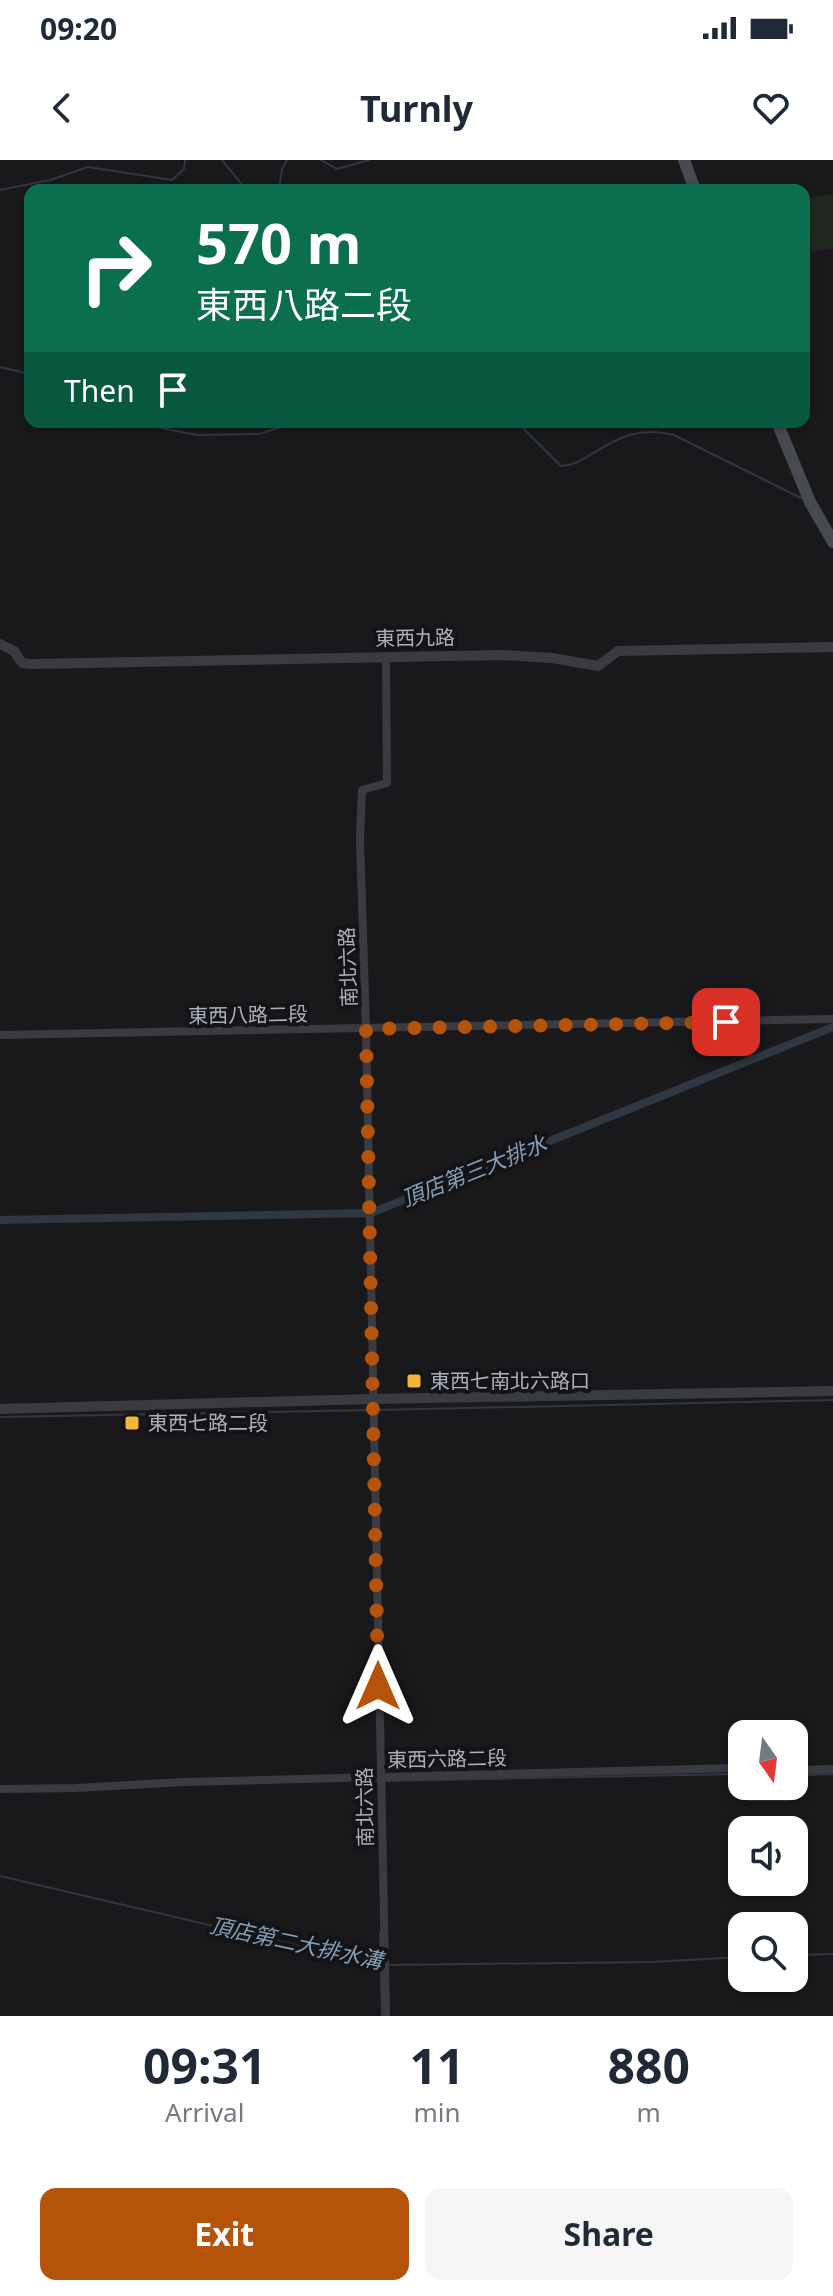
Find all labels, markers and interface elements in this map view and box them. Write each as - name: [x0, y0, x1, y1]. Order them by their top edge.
- text: 09:20: [40, 8, 117, 49]
- text: Turnly: [360, 84, 473, 133]
- icon: back: [40, 86, 84, 130]
- icon: heart: [749, 86, 793, 130]
- text: 570 m: [196, 204, 361, 280]
- icon: right: [64, 216, 168, 320]
- text: 東西八路二段: [196, 280, 412, 329]
- icon: arrive: [151, 368, 195, 412]
- text: Then: [64, 370, 135, 411]
- street label: 東西九路: [375, 623, 455, 652]
- street label: 南北六路: [333, 927, 362, 1007]
- pin: [692, 988, 760, 1056]
- street label: 東西八路二段: [188, 1000, 308, 1029]
- icon: arrive: [704, 1000, 748, 1044]
- water label: 頂店第三大排水: [397, 1127, 552, 1213]
- place label: 東西七南北六路口: [430, 1367, 590, 1394]
- marker: 東西七南北六路口: [405, 1372, 423, 1390]
- place label: 東西七路二段: [148, 1409, 268, 1436]
- marker: 東西七路二段: [123, 1414, 141, 1432]
- position arrow: [336, 1644, 420, 1728]
- north arrow: [728, 1720, 808, 1800]
- map controls: [728, 1720, 808, 1992]
- street label: 東西六路二段: [387, 1744, 507, 1773]
- street label: 南北六路: [350, 1767, 379, 1847]
- button: sound: [728, 1816, 808, 1896]
- water label: 頂店第二大排水溝: [207, 1909, 388, 1976]
- button: search: [728, 1912, 808, 1992]
- text: 09:31: [143, 2033, 266, 2098]
- text: 11: [410, 2033, 464, 2098]
- text: 880: [608, 2033, 690, 2098]
- text: Arrival: [165, 2094, 244, 2130]
- text: min: [413, 2094, 461, 2130]
- text: m: [637, 2094, 661, 2130]
- button: Exit: [40, 2188, 409, 2280]
- button: Share: [425, 2188, 793, 2280]

